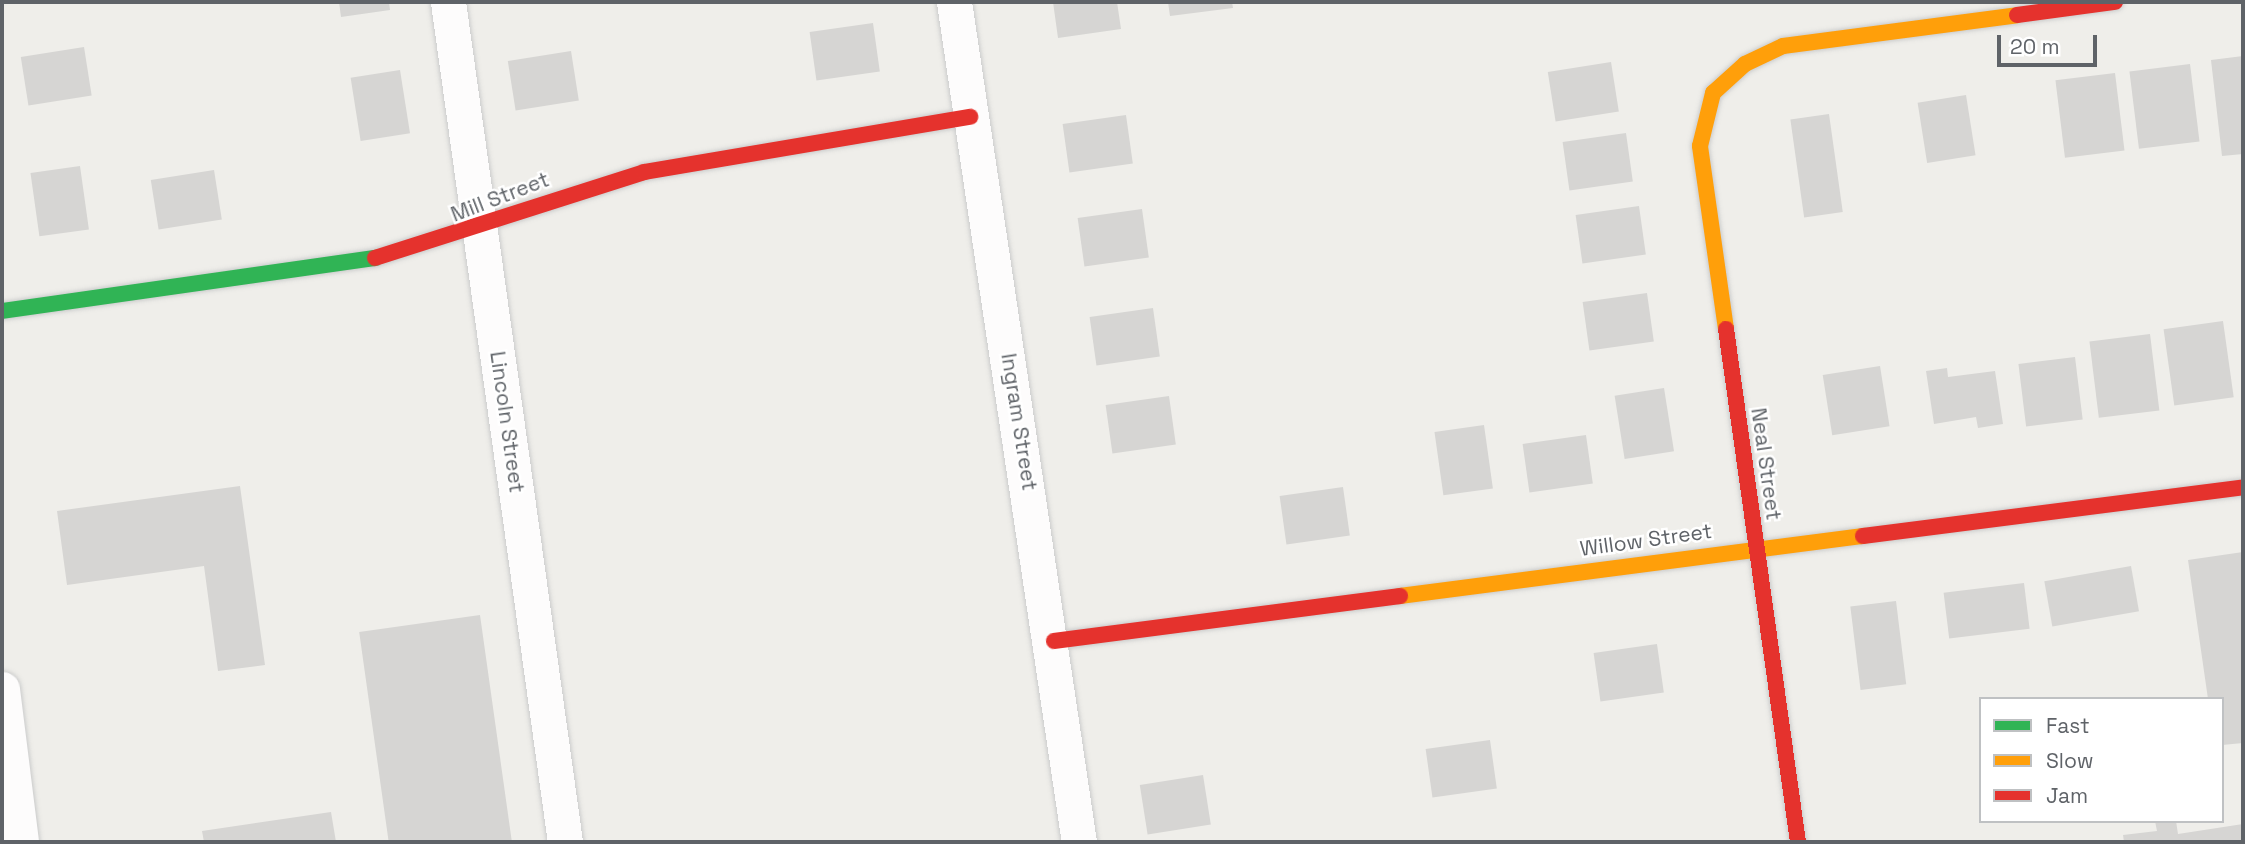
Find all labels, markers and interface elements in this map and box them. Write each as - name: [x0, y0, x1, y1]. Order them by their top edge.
- scale bar: [2000, 21, 2100, 65]
- text: 20 m: [2010, 33, 2060, 60]
- street label: Mill Street: [447, 167, 553, 227]
- street label: Lincoln Street: [485, 350, 529, 494]
- street label: Ingram Street: [996, 352, 1042, 492]
- street label: Neal Street: [1746, 406, 1786, 522]
- street label: Willow Street: [1578, 518, 1714, 562]
- legend: [1979, 697, 2224, 823]
- text: Fast: [2046, 712, 2090, 739]
- text: Slow: [2046, 747, 2094, 774]
- text: Jam: [2046, 782, 2088, 809]

